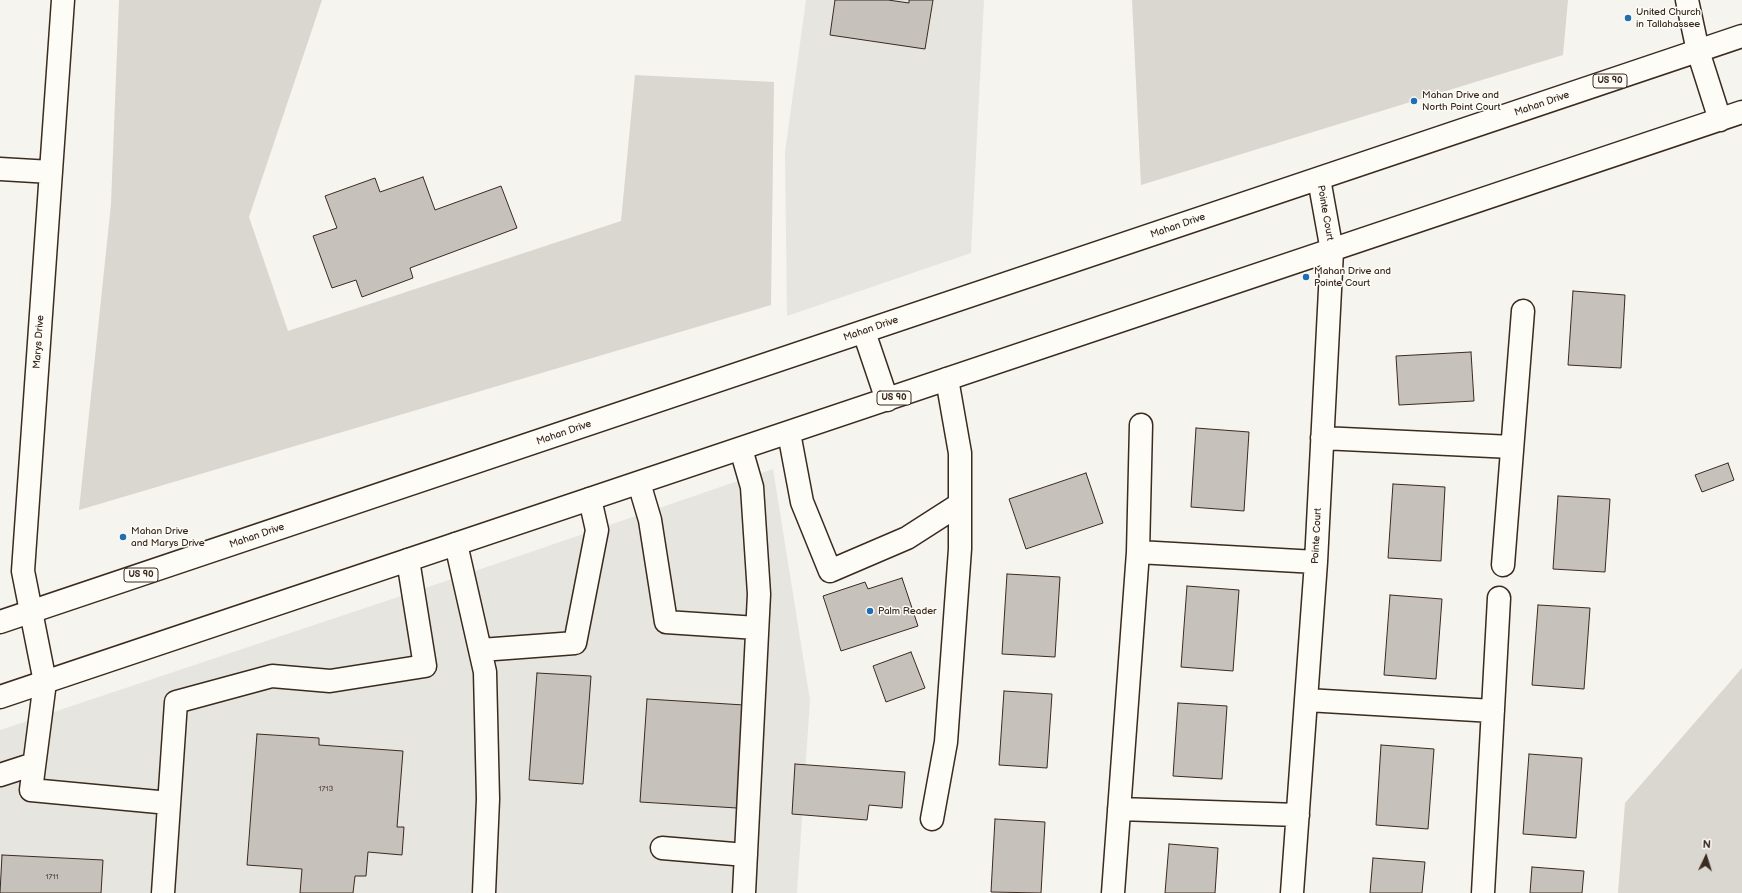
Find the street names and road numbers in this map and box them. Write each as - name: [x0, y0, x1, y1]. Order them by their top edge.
- road number: US 90: [1593, 74, 1627, 88]
- street label: Mahan Drive: [1513, 89, 1571, 119]
- street label: Pointe Court: [1314, 184, 1336, 242]
- street label: Mahan Drive: [1149, 211, 1207, 241]
- street label: Mahan Drive: [842, 314, 900, 344]
- street label: Marys Drive: [31, 315, 47, 369]
- road number: US 90: [877, 391, 911, 405]
- street label: Mahan Drive: [535, 418, 593, 448]
- street label: Pointe Court: [1310, 508, 1324, 564]
- street label: Mahan Drive: [228, 521, 286, 551]
- road number: US 90: [124, 568, 158, 582]

